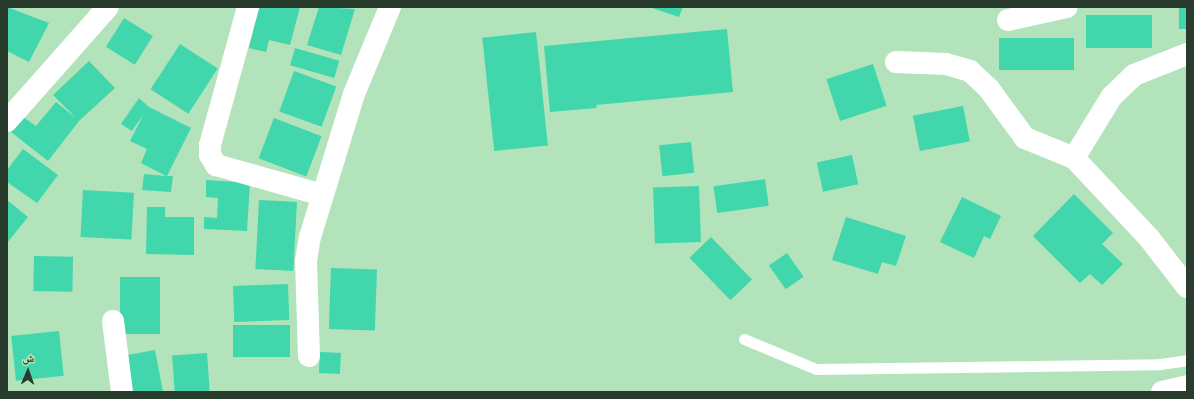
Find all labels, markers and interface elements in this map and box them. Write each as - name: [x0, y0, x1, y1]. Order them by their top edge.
- north arrow: [8, 351, 48, 391]
- text: ش: [22, 352, 34, 365]

